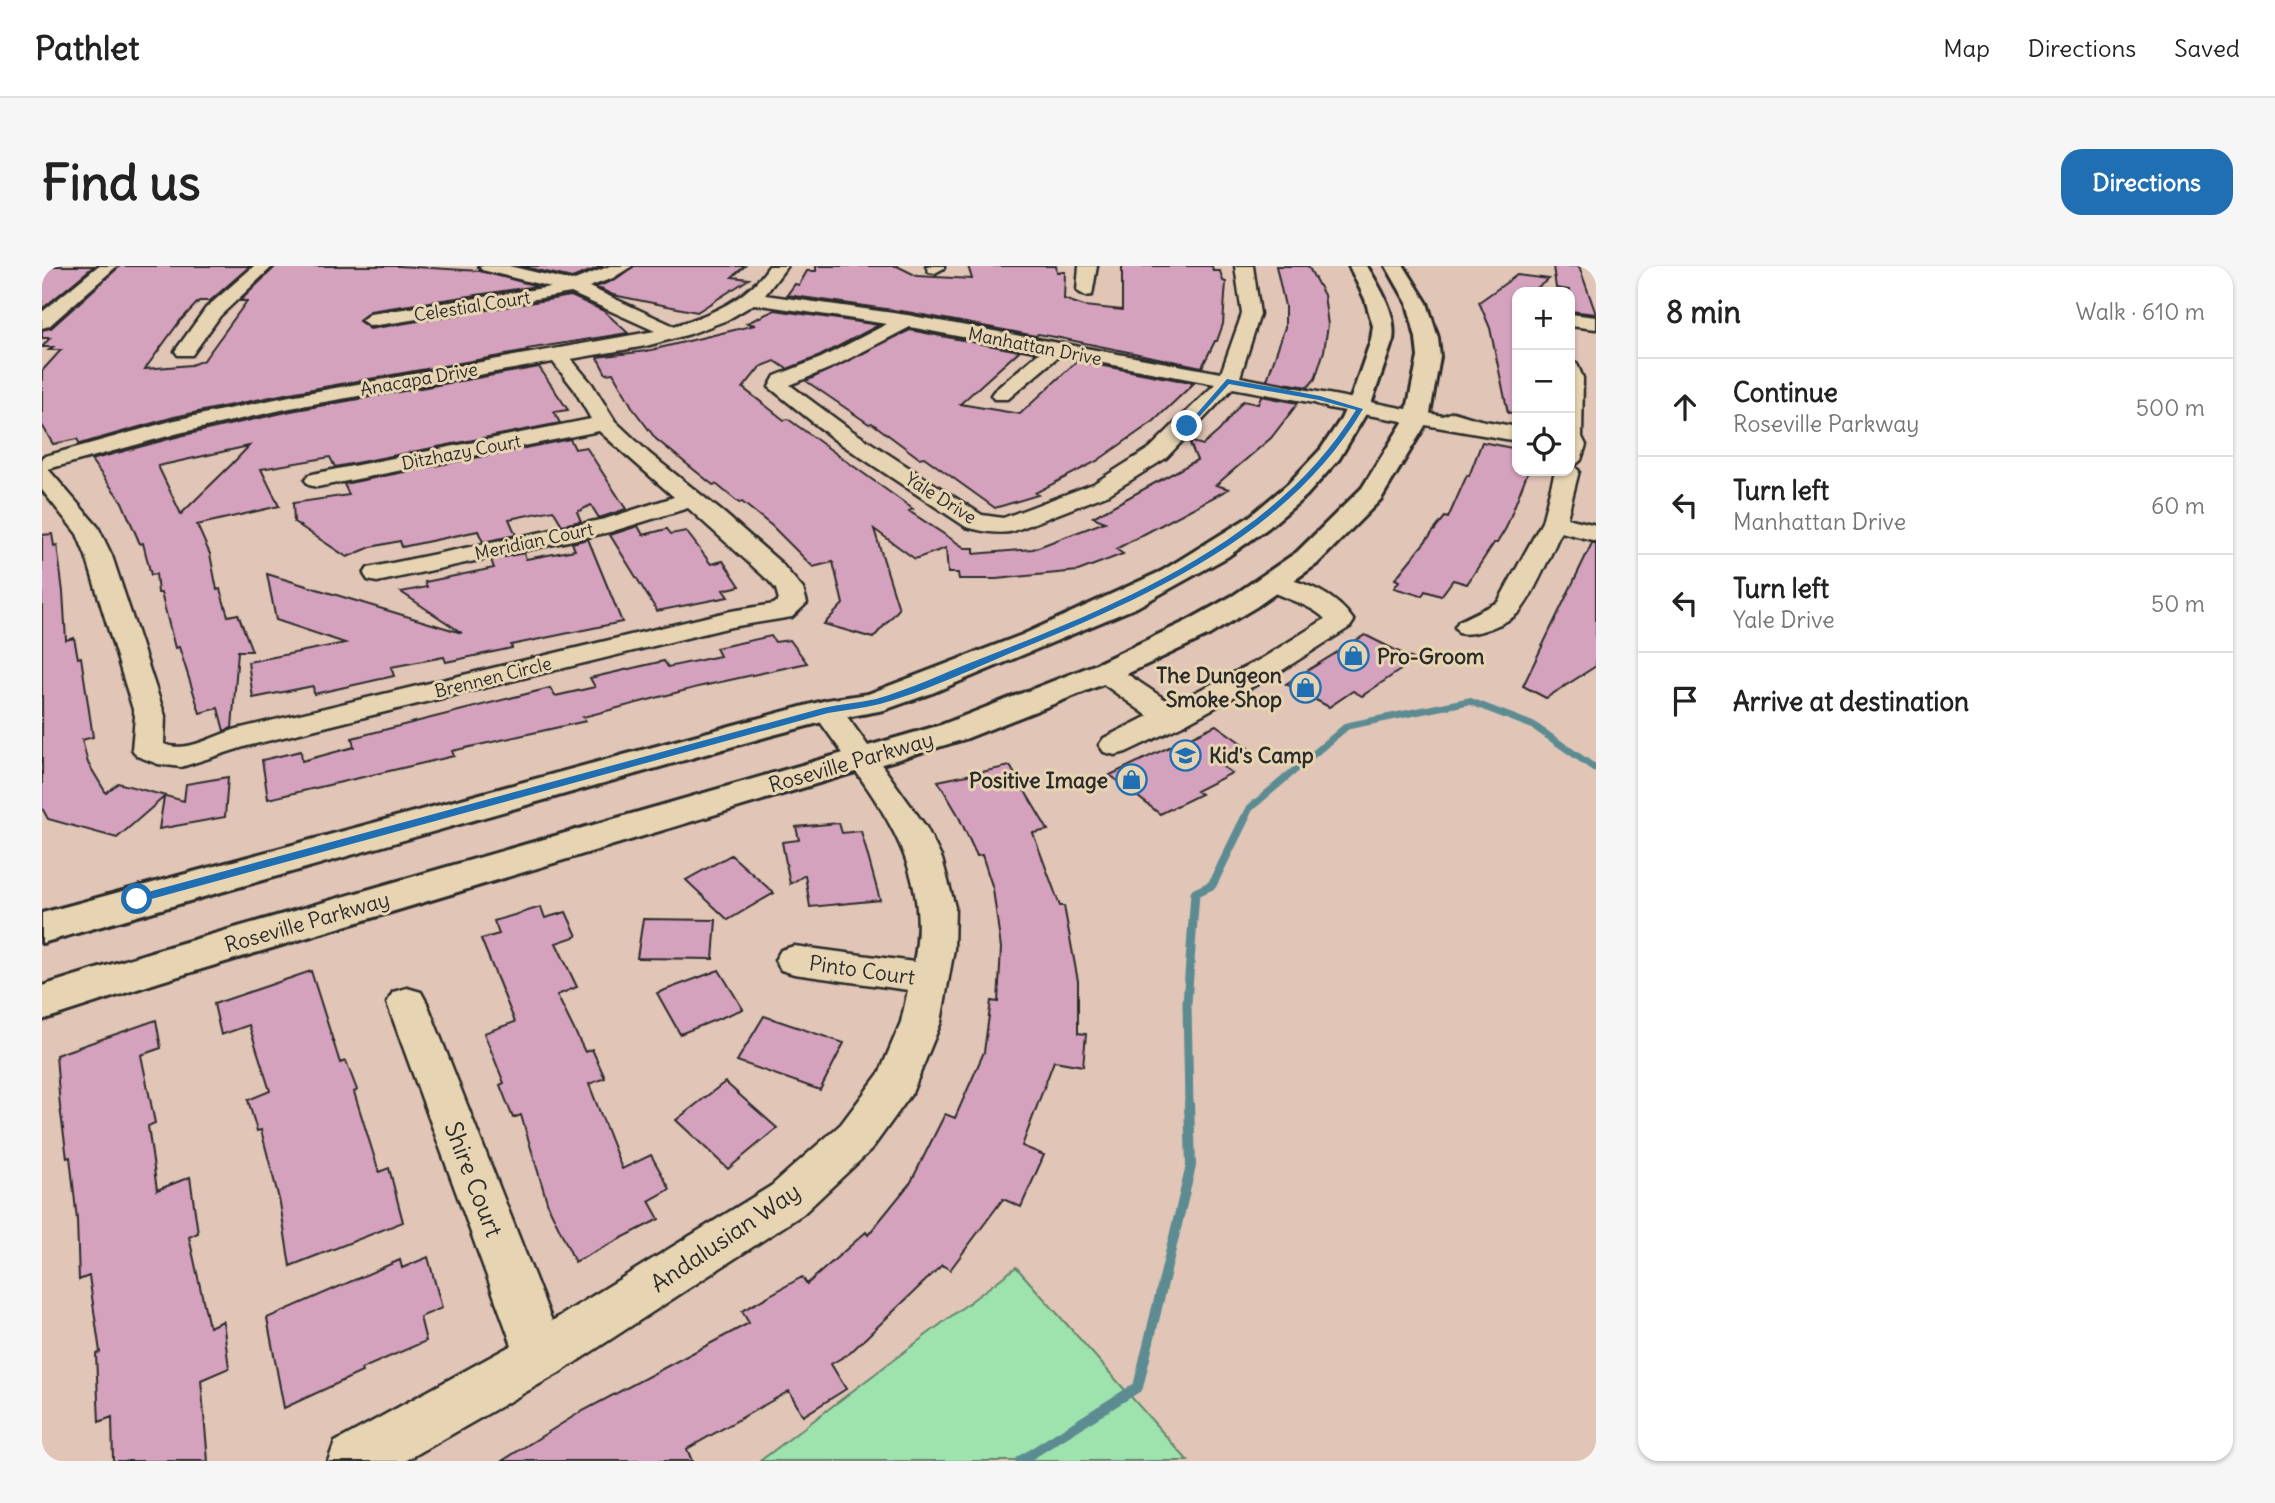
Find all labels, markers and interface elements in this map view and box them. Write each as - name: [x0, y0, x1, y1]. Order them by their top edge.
- text: Pathlet: [35, 27, 139, 69]
- text: Map: [1943, 33, 1990, 63]
- text: Directions: [2028, 33, 2136, 63]
- text: Saved: [2174, 33, 2240, 63]
- button: Directions: [2061, 149, 2233, 215]
- text: Find us: [42, 152, 200, 213]
- street label: Celestial Court: [412, 285, 532, 327]
- map controls: [1512, 287, 1575, 476]
- button: +: [1512, 287, 1575, 350]
- text: 8 min: [1666, 293, 1741, 331]
- text: Walk · 610 m: [2076, 297, 2205, 326]
- street label: Manhattan Drive: [966, 322, 1104, 370]
- button: −: [1512, 350, 1575, 413]
- street label: Anacapa Drive: [358, 357, 480, 401]
- text: Continue: [1733, 376, 1838, 409]
- icon: ahead: [1666, 388, 1704, 426]
- text: 500 m: [2136, 393, 2205, 422]
- text: Roseville Parkway: [1733, 409, 1919, 438]
- route end: [1171, 410, 1202, 441]
- button: locate: [1512, 413, 1575, 476]
- street label: Ditzhazy Court: [399, 429, 523, 475]
- street label: Yale Drive: [901, 467, 981, 529]
- text: Turn left: [1733, 474, 1829, 507]
- icon: left: [1666, 486, 1704, 524]
- text: 60 m: [2151, 491, 2205, 520]
- text: Manhattan Drive: [1733, 507, 1906, 536]
- street label: Meridian Court: [472, 517, 596, 565]
- text: Turn left: [1733, 572, 1829, 605]
- icon: left: [1666, 584, 1704, 622]
- text: 50 m: [2151, 589, 2205, 618]
- text: Yale Drive: [1733, 605, 1835, 634]
- shop icon: Pro-Groom: [1337, 639, 1371, 673]
- place label: Pro-Groom: [1377, 643, 1485, 670]
- street label: Brennen Circle: [432, 651, 554, 703]
- place label: The Dungeon Smoke Shop: [1156, 662, 1282, 713]
- shop icon: The Dungeon Smoke Shop: [1288, 670, 1322, 704]
- icon: arrive: [1666, 682, 1704, 720]
- text: Arrive at destination: [1733, 685, 1969, 718]
- street label: Roseville Parkway: [765, 726, 937, 798]
- school or university icon: Kid's Camp: [1169, 738, 1203, 772]
- place label: Kid's Camp: [1209, 742, 1314, 769]
- shop icon: Positive Image: [1114, 763, 1148, 797]
- place label: Positive Image: [969, 767, 1108, 794]
- route start: [121, 883, 152, 914]
- street label: Roseville Parkway: [221, 886, 393, 958]
- street label: Pinto Court: [807, 949, 917, 991]
- street label: Shire Court: [438, 1117, 510, 1241]
- street label: Andalusian Way: [644, 1176, 806, 1298]

